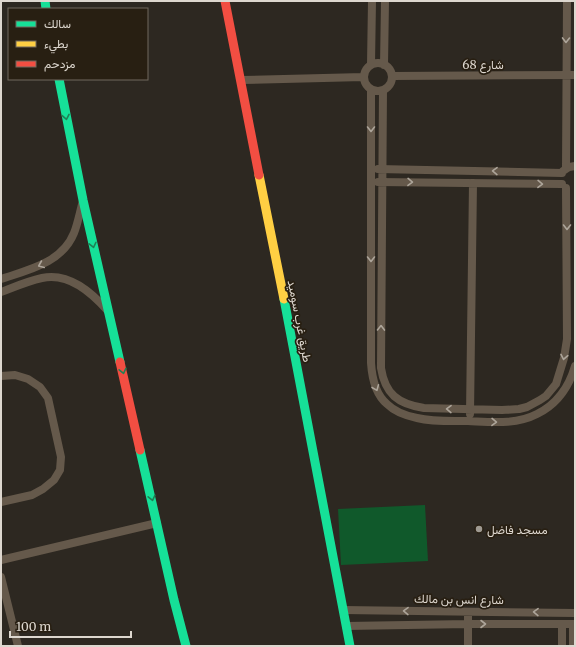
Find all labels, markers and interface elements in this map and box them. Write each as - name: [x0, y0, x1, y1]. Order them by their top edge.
- legend: [8, 8, 148, 80]
- text: سالك: [44, 16, 71, 31]
- text: بطيء: [44, 36, 68, 54]
- one-way arrow: [562, 37, 570, 43]
- text: مزدحم: [44, 56, 75, 72]
- street label: شارع 68: [462, 57, 504, 74]
- one-way arrow: [62, 114, 70, 120]
- one-way arrow: [367, 126, 375, 132]
- one-way arrow: [492, 167, 498, 175]
- one-way arrow: [407, 178, 413, 186]
- one-way arrow: [537, 180, 543, 188]
- one-way arrow: [563, 224, 571, 230]
- one-way arrow: [89, 241, 97, 248]
- one-way arrow: [367, 256, 375, 262]
- one-way arrow: [38, 260, 45, 268]
- street label: طريق غرب سوميد: [284, 279, 315, 364]
- one-way arrow: [377, 325, 385, 331]
- one-way arrow: [561, 354, 569, 360]
- one-way arrow: [118, 368, 126, 374]
- one-way arrow: [372, 385, 380, 392]
- one-way arrow: [446, 405, 452, 413]
- one-way arrow: [491, 418, 497, 426]
- one-way arrow: [147, 495, 155, 501]
- place label: مسجد فاضل: [487, 522, 548, 538]
- marker: مسجد فاضل: [474, 524, 484, 534]
- street label: شارع انس بن مالك: [414, 591, 504, 609]
- one-way arrow: [403, 607, 409, 615]
- one-way arrow: [533, 608, 539, 616]
- scale bar: [10, 613, 131, 639]
- text: 100 m: [16, 619, 51, 634]
- one-way arrow: [480, 620, 486, 628]

